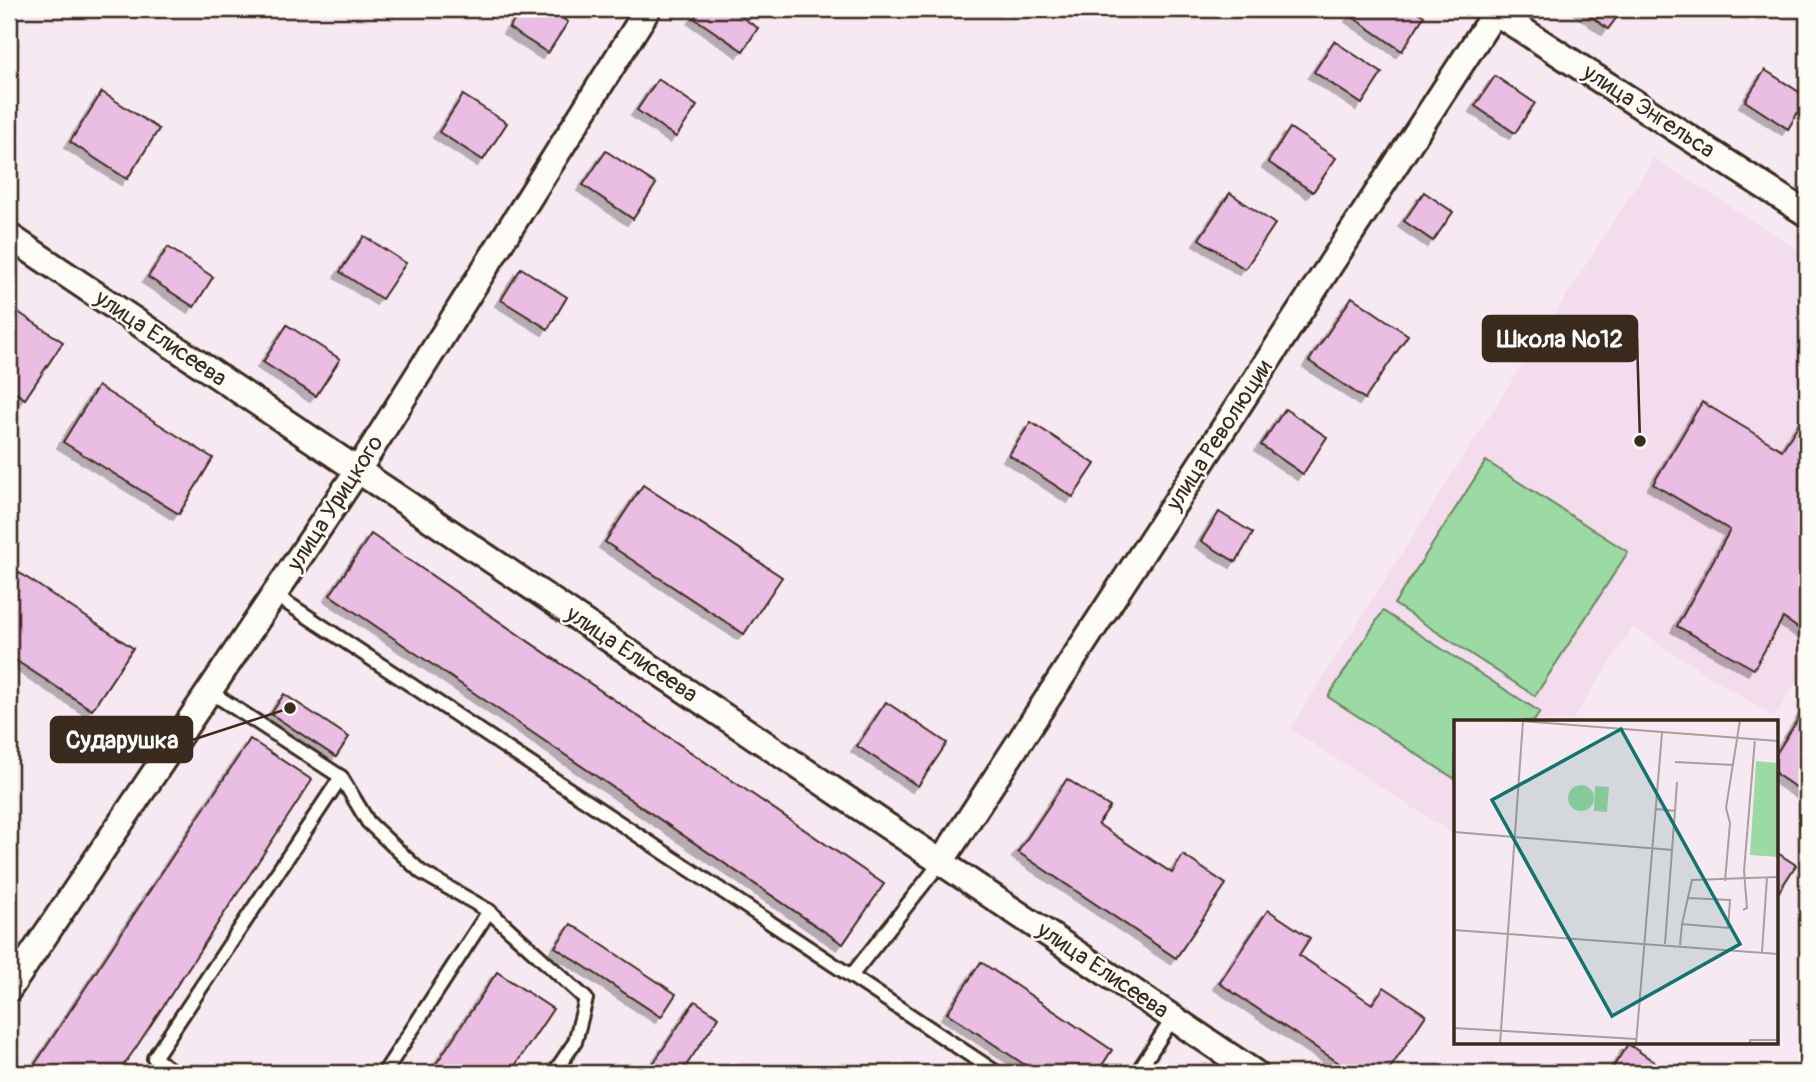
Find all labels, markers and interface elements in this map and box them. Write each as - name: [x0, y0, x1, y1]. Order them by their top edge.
- street label: улица Энгельса: [1577, 57, 1721, 164]
- street label: улица Елисеева: [89, 283, 233, 393]
- callout: Школа №12: [1483, 316, 1637, 361]
- text: Школа №12: [1496, 325, 1623, 354]
- street label: улица Революции: [1159, 354, 1278, 517]
- street label: улица Урицкого: [280, 430, 390, 577]
- street label: улица Елисеева: [560, 599, 704, 709]
- callout: Сударушка: [51, 717, 192, 762]
- inset map: [1454, 720, 1778, 1044]
- text: Сударушка: [66, 726, 178, 755]
- street label: улица Елисеева: [1031, 915, 1175, 1025]

